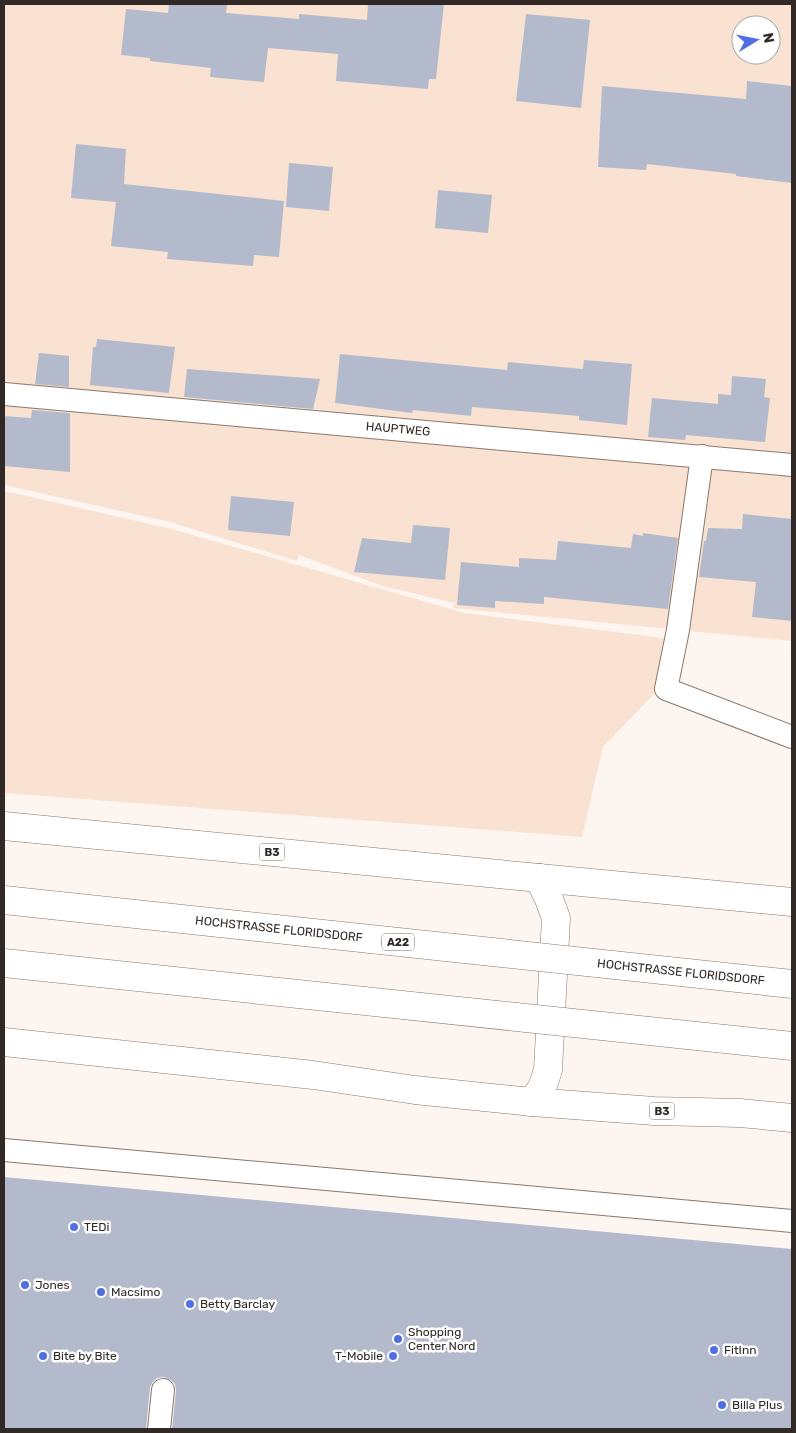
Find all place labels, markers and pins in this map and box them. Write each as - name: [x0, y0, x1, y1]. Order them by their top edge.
- place label: TEDi: [84, 1220, 109, 1234]
- marker: TEDi: [68, 1221, 80, 1233]
- place label: Jones: [35, 1278, 70, 1292]
- marker: Jones: [19, 1279, 31, 1291]
- place label: Macsimo: [111, 1285, 160, 1299]
- marker: Macsimo: [95, 1286, 107, 1298]
- place label: Betty Barclay: [200, 1297, 275, 1311]
- marker: Betty Barclay: [184, 1298, 196, 1310]
- place label: Shopping Center Nord: [408, 1325, 475, 1353]
- marker: Shopping Center Nord: [392, 1333, 404, 1345]
- place label: FitInn: [724, 1343, 756, 1357]
- marker: FitInn: [708, 1344, 720, 1356]
- place label: Bite by Bite: [53, 1349, 117, 1363]
- place label: T-Mobile: [335, 1349, 383, 1363]
- marker: Bite by Bite: [37, 1350, 49, 1362]
- marker: T-Mobile: [387, 1350, 399, 1362]
- place label: Billa Plus: [732, 1398, 782, 1412]
- marker: Billa Plus: [716, 1399, 728, 1411]

